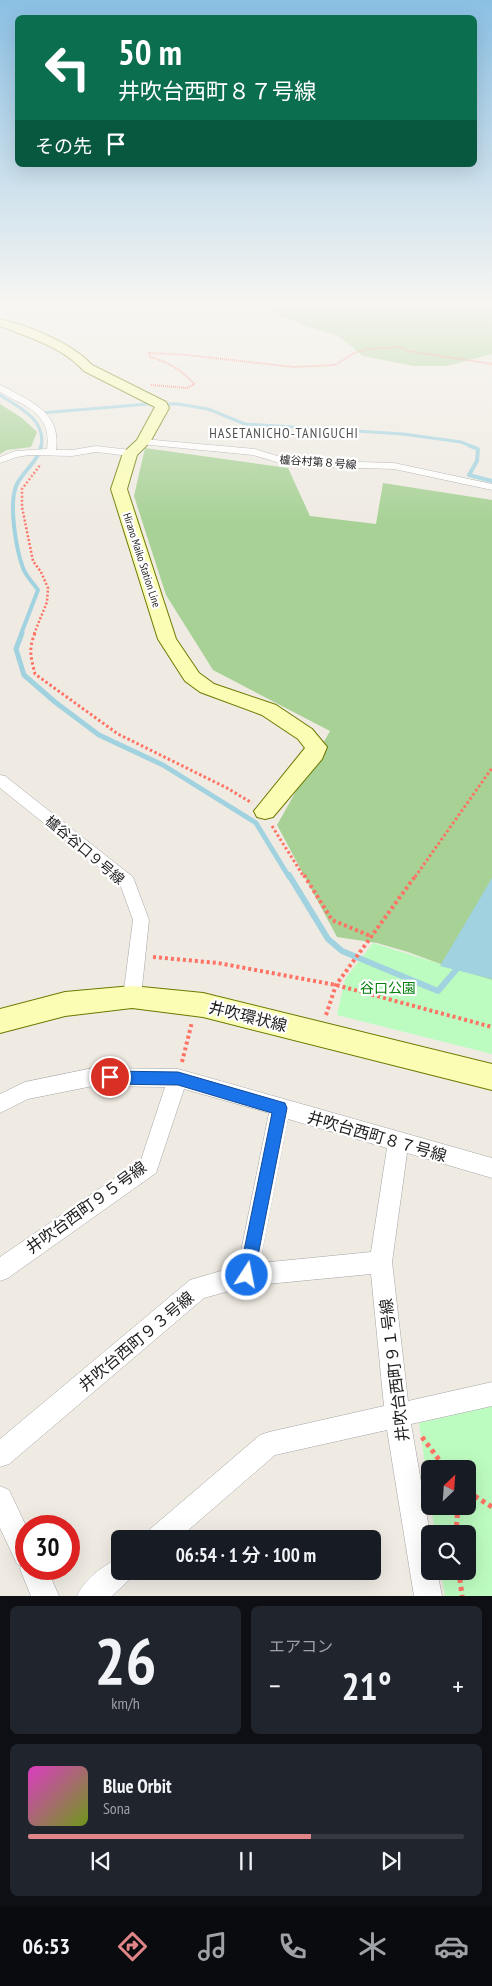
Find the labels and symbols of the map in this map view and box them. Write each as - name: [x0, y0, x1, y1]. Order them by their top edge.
- district label: HASETANICHO-TANIGUCHI: [209, 424, 359, 442]
- street label: 櫨谷村第８号線: [279, 452, 357, 472]
- street label: Hirano Maiko Station Line: [120, 511, 164, 609]
- street label: 櫨谷谷口９号線: [42, 812, 128, 888]
- park label: 谷口公園: [360, 979, 416, 997]
- street label: 井吹環状線: [207, 997, 289, 1035]
- pin: [89, 1056, 131, 1098]
- street label: 井吹台西町８７号線: [305, 1107, 449, 1165]
- street label: 井吹台西町９５号線: [22, 1157, 150, 1257]
- position arrow: [220, 1248, 272, 1300]
- street label: 井吹台西町９３号線: [74, 1287, 198, 1395]
- street label: 井吹台西町９１号線: [375, 1297, 413, 1443]
- north arrow: [421, 1460, 476, 1515]
- speed limit sign: 30: [15, 1515, 80, 1580]

